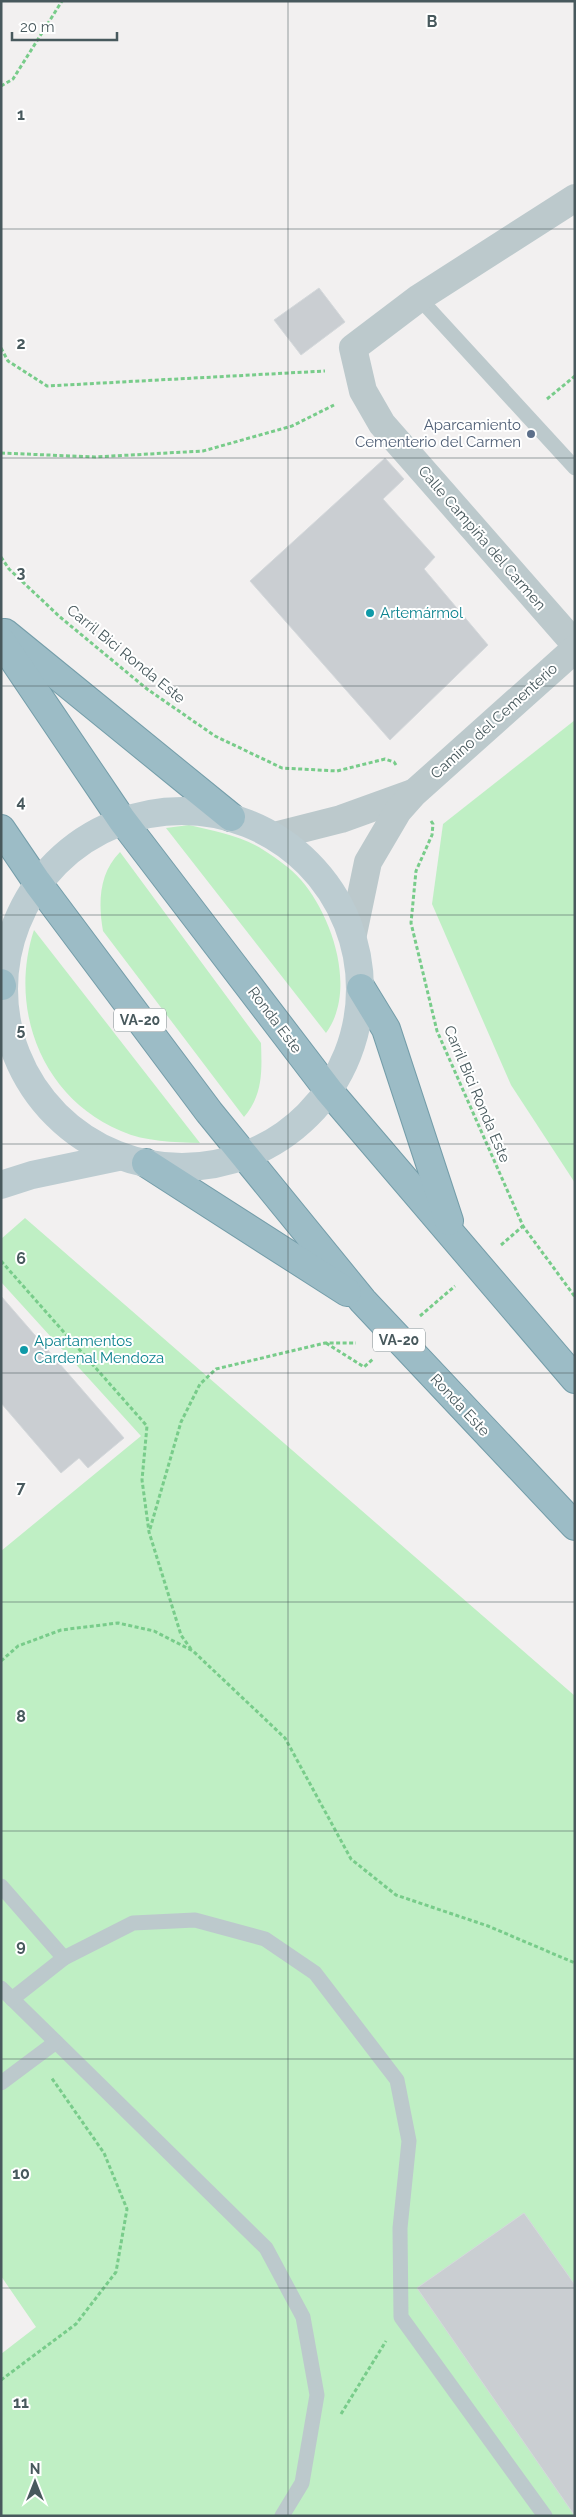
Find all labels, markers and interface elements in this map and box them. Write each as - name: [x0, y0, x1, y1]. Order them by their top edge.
- scale bar: [12, 10, 118, 42]
- text: B: [427, 12, 438, 31]
- text: 20 m: [20, 18, 55, 36]
- text: 1: [17, 105, 25, 124]
- text: 2: [16, 334, 26, 353]
- place label: Aparcamiento Cementerio del Carmen: [355, 416, 521, 451]
- marker: Aparcamiento Cementerio del Carmen: [525, 428, 537, 440]
- street label: Calle Campiña del Carmen: [414, 462, 550, 614]
- text: 3: [17, 563, 26, 582]
- street label: Carril Bici Ronda Este: [63, 601, 189, 707]
- place label: Artemármol: [380, 604, 464, 622]
- marker: Artemármol: [364, 607, 376, 619]
- street label: Camino del Cementerio: [427, 659, 561, 783]
- text: 4: [16, 792, 26, 811]
- street label: Ronda Este: [244, 983, 306, 1057]
- road number: VA-20: [114, 1008, 166, 1032]
- text: 5: [17, 1020, 26, 1039]
- street label: Carril Bici Ronda Este: [440, 1023, 514, 1165]
- text: 6: [16, 1249, 26, 1268]
- road number: VA-20: [373, 1328, 425, 1352]
- place label: Apartamentos Cardenal Mendoza: [34, 1332, 164, 1367]
- marker: Apartamentos Cardenal Mendoza: [18, 1344, 30, 1356]
- street label: Ronda Este: [427, 1370, 494, 1440]
- text: 7: [17, 1478, 26, 1497]
- text: 8: [16, 1707, 26, 1726]
- text: 9: [16, 1936, 26, 1955]
- text: 10: [12, 2164, 30, 2183]
- text: 11: [13, 2393, 29, 2412]
- north arrow: [10, 2457, 60, 2507]
- text: N: [30, 2461, 40, 2477]

